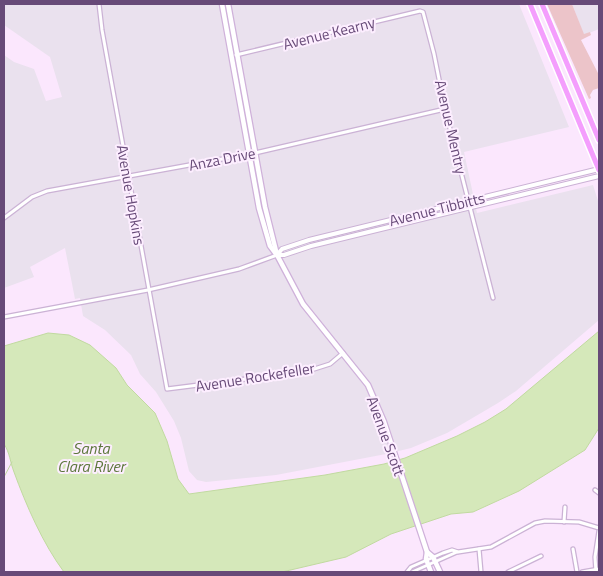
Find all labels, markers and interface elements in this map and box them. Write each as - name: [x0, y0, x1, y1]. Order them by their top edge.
- street label: Avenue Kearny: [281, 10, 377, 56]
- street label: Avenue Mentry: [429, 78, 473, 176]
- street label: Anza Drive: [187, 141, 257, 177]
- street label: Avenue Hopkins: [111, 143, 151, 247]
- street label: Avenue Tibbitts: [387, 186, 487, 232]
- street label: Avenue Rockefeller: [194, 356, 316, 398]
- street label: Avenue Scott: [361, 393, 411, 480]
- water label: Santa Clara River: [57, 436, 127, 478]

